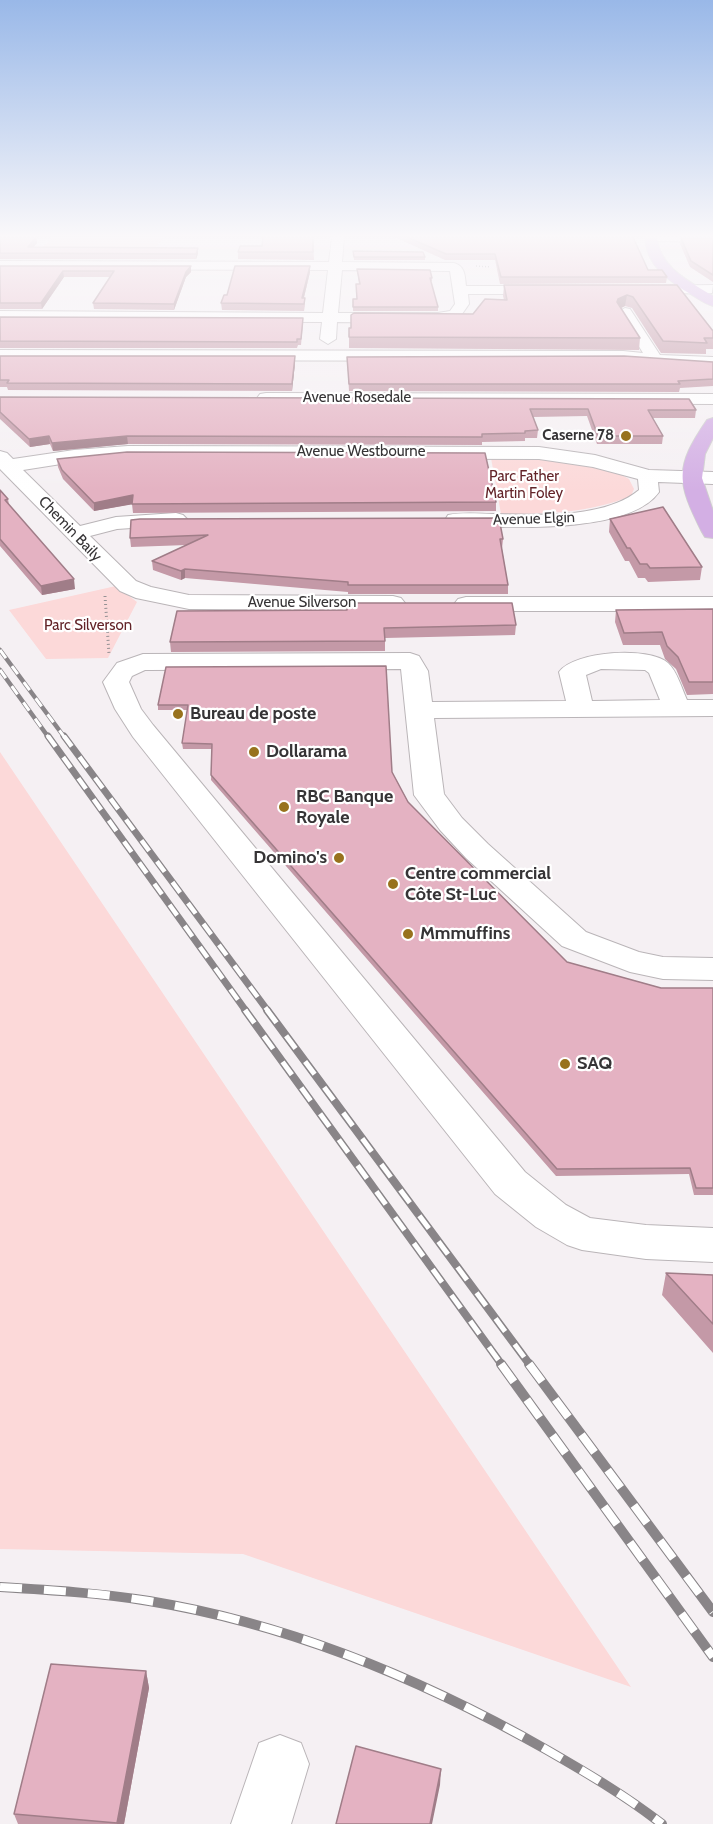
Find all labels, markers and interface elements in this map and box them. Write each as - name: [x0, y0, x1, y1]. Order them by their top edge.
- street label: Avenue Rosedale: [303, 389, 411, 407]
- place label: Caserne 78: [542, 427, 614, 445]
- marker: Caserne 78: [619, 429, 633, 443]
- street label: Avenue Westbourne: [297, 443, 425, 461]
- park label: Parc Father Martin Foley: [485, 468, 563, 503]
- street label: Chemin Baily: [35, 493, 105, 565]
- street label: Avenue Elgin: [493, 509, 575, 529]
- street label: Avenue Silverson: [248, 594, 356, 612]
- park label: Parc Silverson: [44, 617, 132, 635]
- place label: Bureau de poste: [190, 703, 316, 725]
- marker: Bureau de poste: [171, 707, 185, 721]
- place label: Dollarama: [266, 741, 347, 763]
- marker: Dollarama: [247, 745, 261, 759]
- place label: RBC Banque Royale: [296, 786, 393, 828]
- marker: RBC Banque Royale: [277, 800, 291, 814]
- place label: Domino's: [253, 847, 327, 869]
- marker: Domino's: [332, 851, 346, 865]
- place label: Centre commercial Côte St-Luc: [405, 863, 551, 906]
- marker: Centre commercial Côte St-Luc: [386, 877, 400, 891]
- place label: Mmmuffins: [420, 923, 510, 945]
- marker: Mmmuffins: [401, 927, 415, 941]
- place label: SAQ: [577, 1053, 612, 1075]
- marker: SAQ: [558, 1057, 572, 1071]

